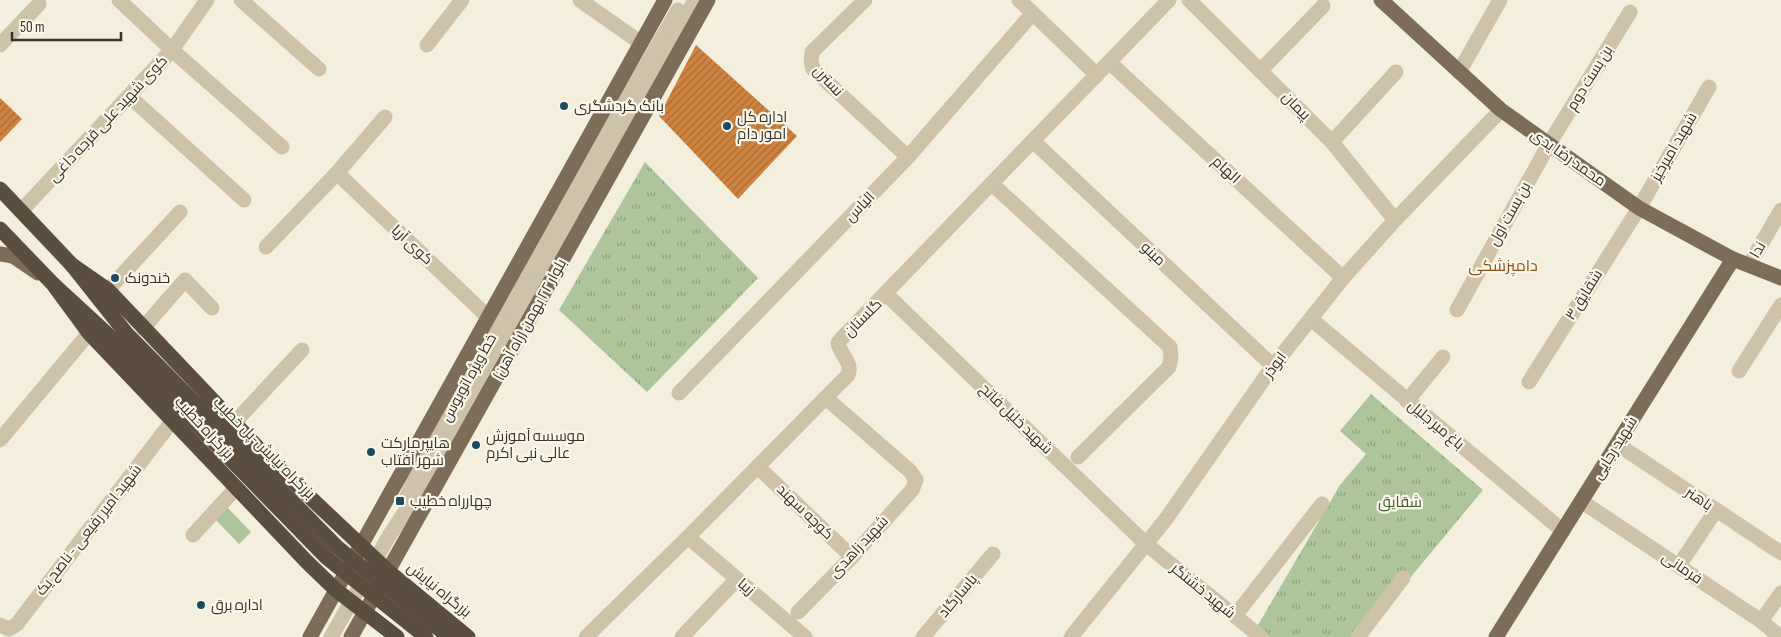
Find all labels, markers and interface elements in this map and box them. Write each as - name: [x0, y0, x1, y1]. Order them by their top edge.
- scale bar: [12, 10, 121, 42]
- text: 50 m: [20, 18, 45, 37]
- street label: بن بست دوم: [1563, 42, 1617, 114]
- street label: کوی شهید علی قرجه داغی: [44, 52, 172, 186]
- street label: نسترن: [809, 61, 847, 101]
- street label: پیمان: [1278, 88, 1314, 124]
- place label: بانک گردشگری: [574, 97, 664, 116]
- marker: بانک گردشگری: [558, 100, 570, 112]
- place label: اداره کل امور دام: [737, 108, 787, 144]
- street label: شهید امیرخیز: [1646, 109, 1701, 186]
- marker: اداره کل امور دام: [721, 120, 733, 132]
- street label: محمد رضا یدی: [1527, 125, 1609, 191]
- street label: الهام: [1208, 152, 1244, 188]
- street label: بن بست اول: [1485, 179, 1535, 249]
- street label: الیاس: [841, 188, 879, 226]
- street label: کوی آریا: [387, 221, 437, 269]
- street label: مینو: [1137, 238, 1169, 270]
- street label: ندا: [1746, 238, 1770, 262]
- street label: بلوار ۲۲ بهمن (راه آهن): [489, 255, 571, 383]
- district label: دامپزشکی: [1468, 257, 1538, 277]
- street label: شقایق ۳: [1561, 266, 1607, 324]
- place label: خندونک: [125, 269, 170, 288]
- marker: خندونک: [109, 272, 121, 284]
- street label: گلستان: [840, 295, 886, 341]
- street label: خط ویژه اتوبوس: [437, 331, 501, 425]
- street label: ابوذر: [1258, 348, 1291, 383]
- street label: شهید خلیل فاتح: [975, 379, 1057, 459]
- street label: بزرگراه خطیب: [170, 393, 238, 463]
- street label: بزرگراه نیایش-پل خطیب: [209, 393, 319, 503]
- street label: باغ میر جلیل: [1403, 396, 1468, 455]
- street label: شهید رجایی: [1588, 413, 1642, 483]
- place label: موسسه آموزش عالی نبی اکرم: [486, 427, 585, 463]
- place label: هایپرمارکت شهر آفتاب: [381, 434, 450, 470]
- marker: موسسه آموزش عالی نبی اکرم: [470, 439, 482, 451]
- marker: هایپرمارکت شهر آفتاب: [365, 446, 377, 458]
- street label: شهید امیر رفیعی - ناصح یک: [32, 461, 147, 600]
- street label: کوچه سهند: [772, 480, 838, 544]
- street label: باهنر: [1681, 482, 1716, 515]
- place label: چهارراه خطیب: [410, 492, 492, 511]
- park label: شقایق: [1378, 493, 1422, 512]
- marker: چهارراه خطیب: [394, 495, 406, 507]
- street label: شهید زاهدی: [825, 512, 893, 582]
- street label: فرمانی: [1658, 548, 1706, 588]
- street label: بزرگراه نیایش: [403, 558, 475, 622]
- street label: شهید خشتگر: [1166, 558, 1239, 623]
- street label: پاسارگاد: [934, 570, 982, 622]
- street label: زیبا: [733, 574, 759, 600]
- place label: اداره برق: [211, 596, 263, 615]
- marker: اداره برق: [195, 599, 207, 611]

